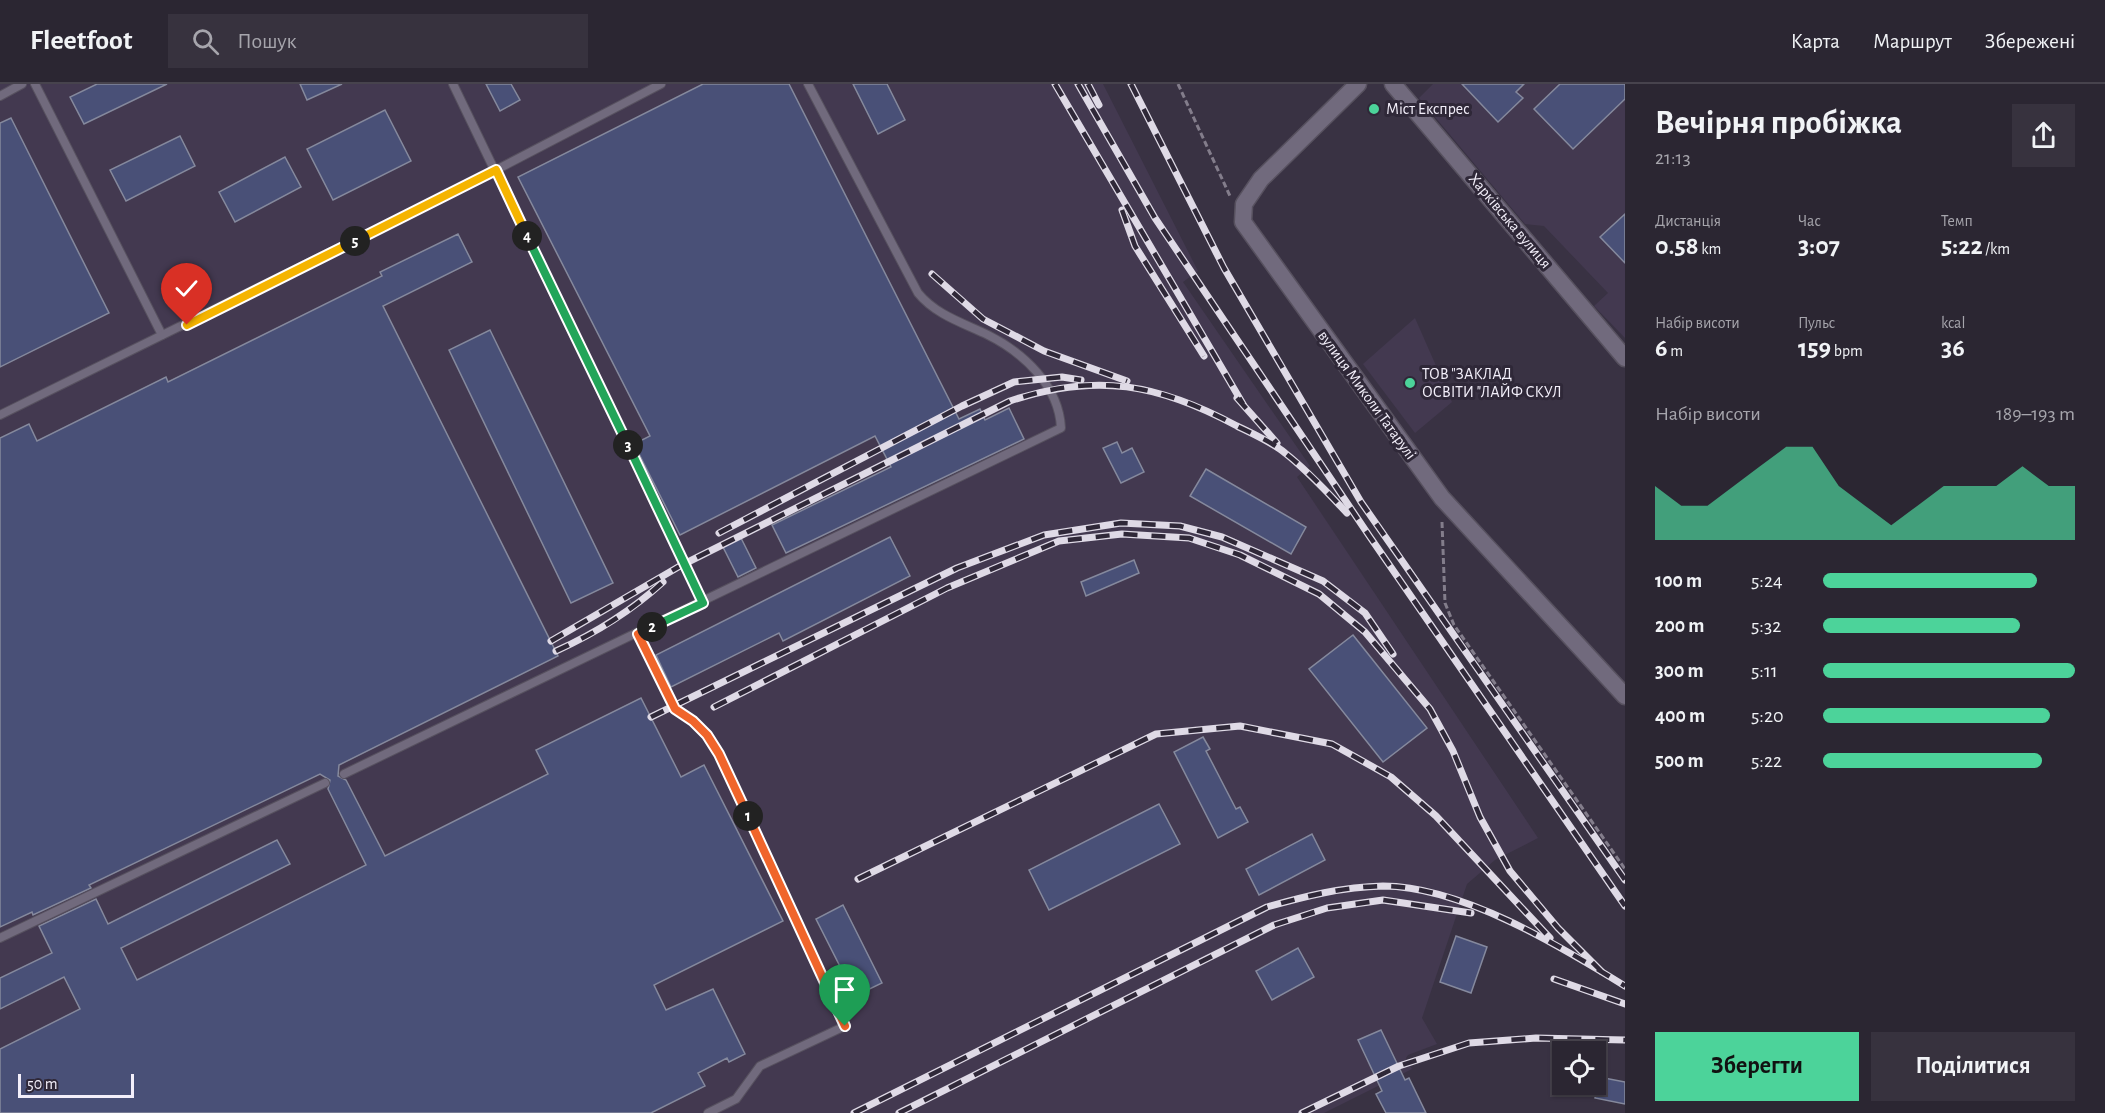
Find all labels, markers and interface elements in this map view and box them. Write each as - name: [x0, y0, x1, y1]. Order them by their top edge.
- search box: [168, 14, 588, 68]
- icon: search: [189, 25, 222, 58]
- text: Fleetfoot: [30, 27, 132, 55]
- text: Пошук: [237, 30, 297, 52]
- text: Карта: [1791, 31, 1840, 52]
- text: Маршрут: [1873, 31, 1952, 52]
- text: Збережені: [1985, 31, 2075, 52]
- place label: Міст Експрес: [1386, 101, 1470, 117]
- marker: Міст Експрес: [1367, 102, 1381, 116]
- button: share: [2012, 104, 2075, 167]
- text: Вечірня пробіжка: [1655, 107, 1902, 140]
- text: 21:13: [1655, 148, 1691, 168]
- street label: Харківська вулиця: [1465, 170, 1554, 272]
- text: Дистанція: [1655, 213, 1721, 229]
- text: Час: [1798, 213, 1821, 229]
- text: Темп: [1941, 213, 1973, 229]
- pin: 4: [512, 221, 542, 251]
- pin: 5: [340, 226, 370, 256]
- text: 4: [523, 228, 531, 244]
- text: 5: [352, 233, 358, 249]
- text: 0.58: [1655, 233, 1699, 259]
- text: 3:07: [1798, 233, 1840, 259]
- text: 5:22: [1941, 233, 1983, 259]
- text: km: [1699, 241, 1721, 257]
- text: /km: [1983, 241, 2010, 257]
- pin: [161, 263, 212, 325]
- icon: check: [170, 272, 203, 305]
- text: Набір висоти: [1655, 315, 1740, 331]
- text: Пульс: [1798, 315, 1835, 331]
- text: kcal: [1941, 315, 1965, 331]
- street label: вулиця Миколи Татарулі: [1314, 328, 1419, 463]
- text: 6: [1655, 335, 1668, 361]
- text: 159: [1798, 335, 1831, 361]
- text: 36: [1941, 335, 1965, 361]
- text: m: [1668, 343, 1683, 359]
- text: bpm: [1831, 343, 1863, 359]
- place label: ТОВ "ЗАКЛАД ОСВІТИ "ЛАЙФ СКУЛ: [1422, 366, 1562, 400]
- marker: ТОВ "ЗАКЛАД ОСВІТИ "ЛАЙФ СКУЛ: [1403, 376, 1417, 390]
- text: Набір висоти: [1655, 404, 1761, 424]
- text: 189–193 m: [1996, 404, 2075, 424]
- pin: 3: [613, 430, 643, 460]
- text: 3: [625, 437, 631, 453]
- text: 100 m: [1655, 571, 1702, 591]
- text: 5:24: [1751, 571, 1783, 591]
- pin: 2: [637, 612, 667, 642]
- text: 200 m: [1655, 616, 1704, 636]
- text: 5:32: [1751, 616, 1781, 636]
- text: 2: [648, 619, 656, 635]
- text: 300 m: [1655, 661, 1704, 681]
- text: 5:11: [1751, 661, 1778, 681]
- text: 400 m: [1655, 706, 1705, 726]
- text: 5:20: [1751, 706, 1784, 726]
- text: 500 m: [1655, 751, 1704, 771]
- text: 5:22: [1751, 751, 1782, 771]
- pin: 1: [733, 801, 763, 831]
- text: 1: [745, 808, 751, 824]
- pin: [819, 964, 870, 1026]
- icon: arrive: [828, 973, 861, 1006]
- button: Зберегти: [1655, 1032, 1859, 1101]
- button: Поділитися: [1871, 1032, 2075, 1101]
- map controls: [1552, 1041, 1606, 1095]
- button: locate: [1552, 1041, 1606, 1095]
- scale bar: [18, 1071, 134, 1098]
- text: 50 m: [27, 1076, 58, 1092]

